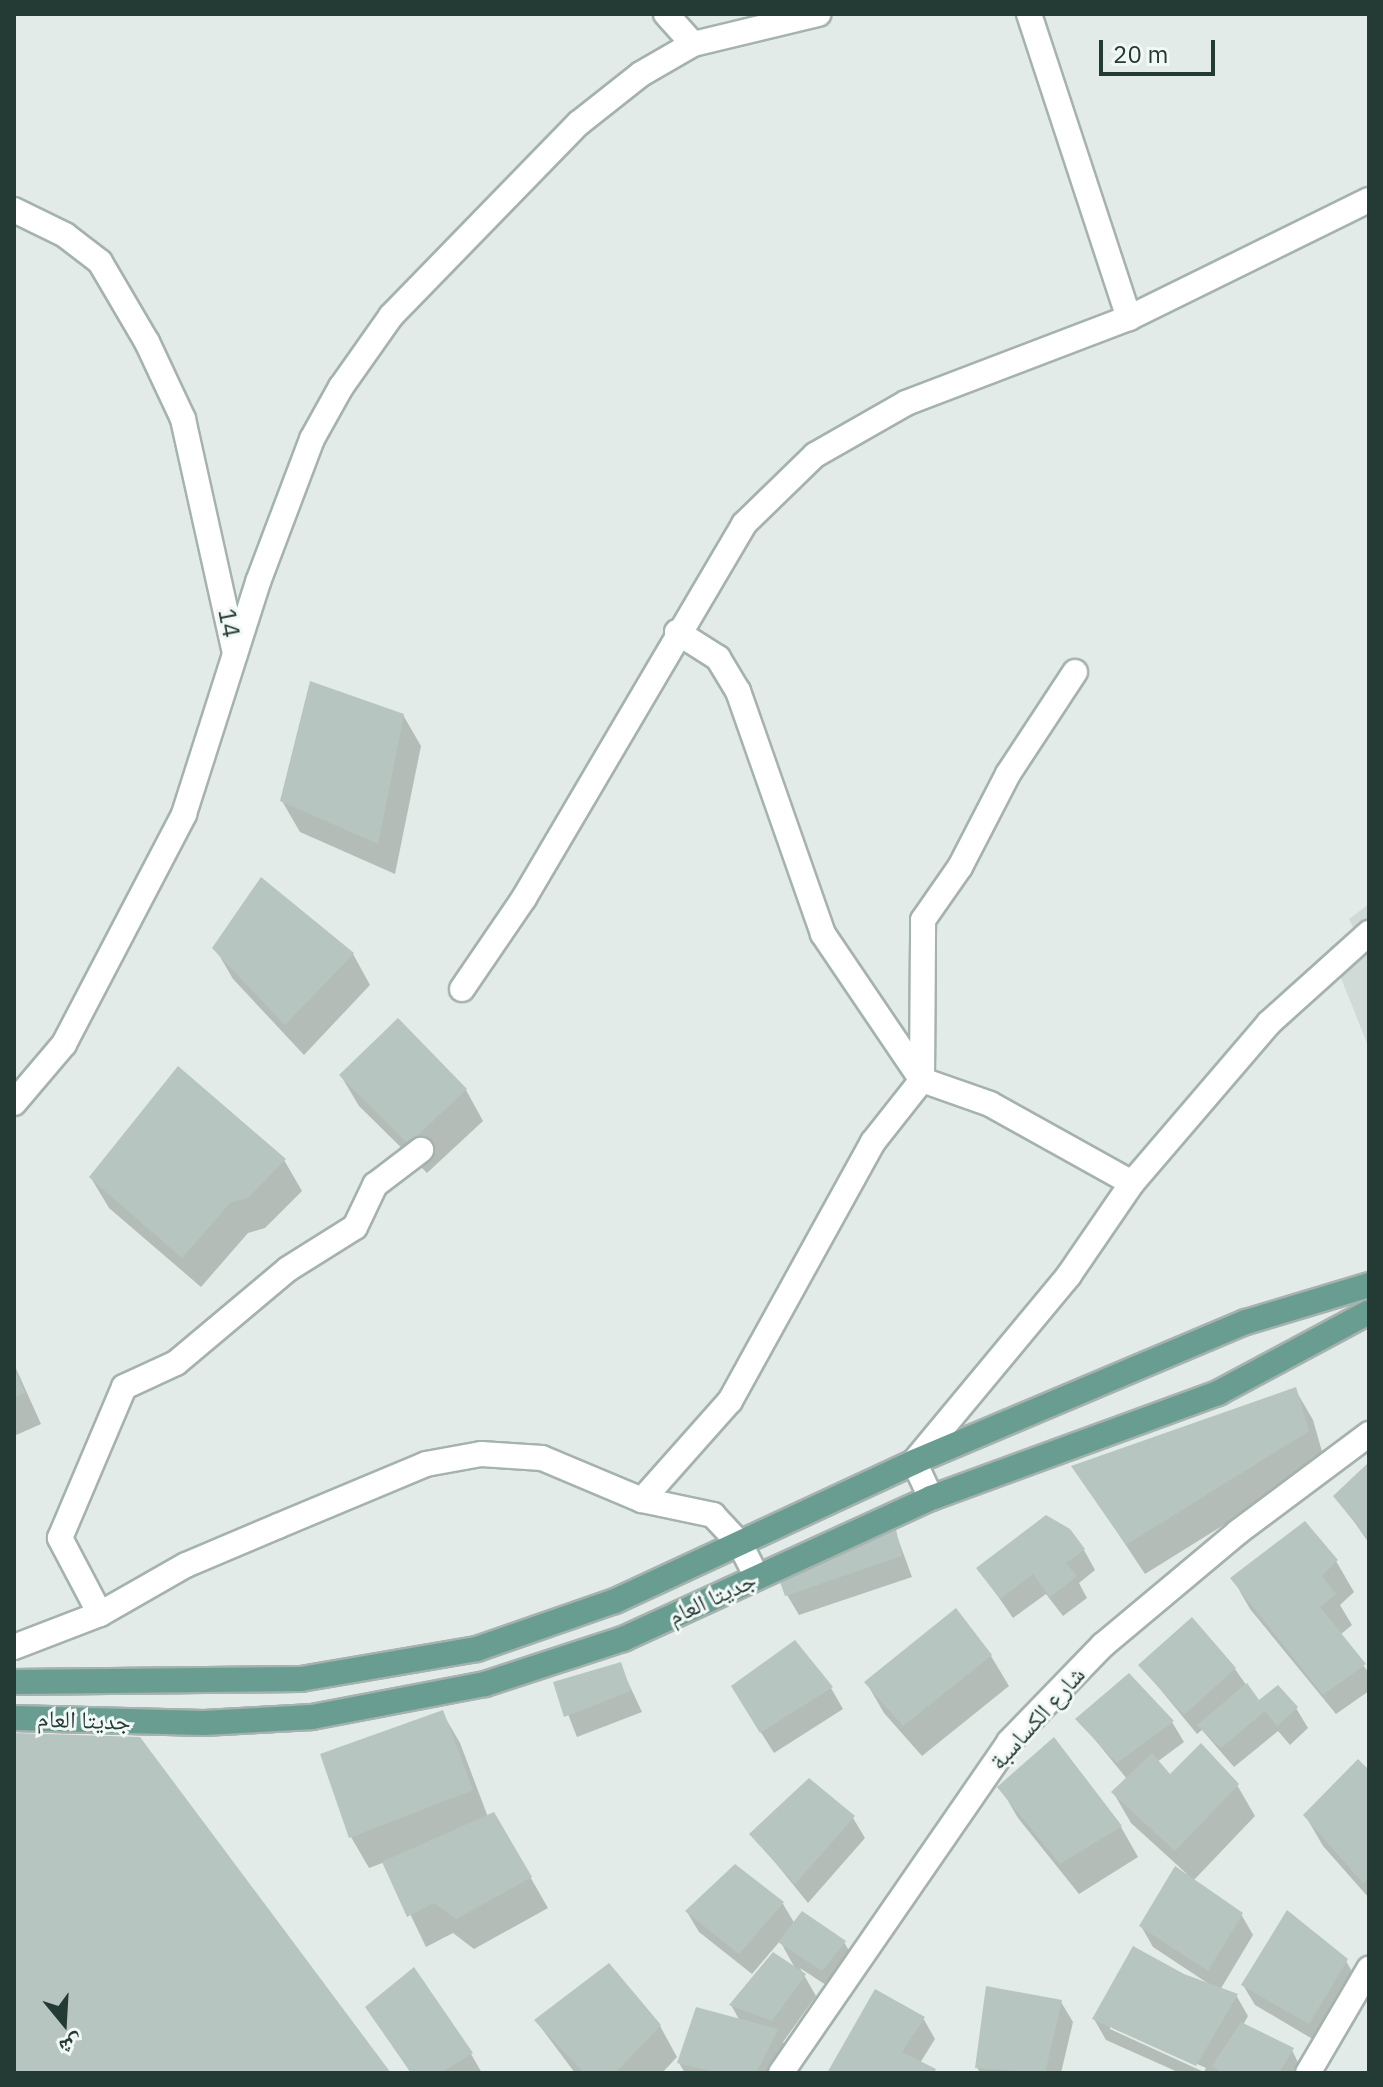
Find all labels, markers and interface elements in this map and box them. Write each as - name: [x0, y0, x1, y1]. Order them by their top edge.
- scale bar: [1103, 24, 1219, 74]
- text: 20 m: [1113, 38, 1168, 70]
- street label: 14: [212, 606, 246, 640]
- street label: جديتا العام: [663, 1565, 761, 1631]
- street label: شارع الكساسبة: [983, 1661, 1091, 1775]
- street label: جديتا العام: [37, 1704, 131, 1736]
- north arrow: [24, 1983, 104, 2063]
- text: ش: [56, 2029, 87, 2064]

